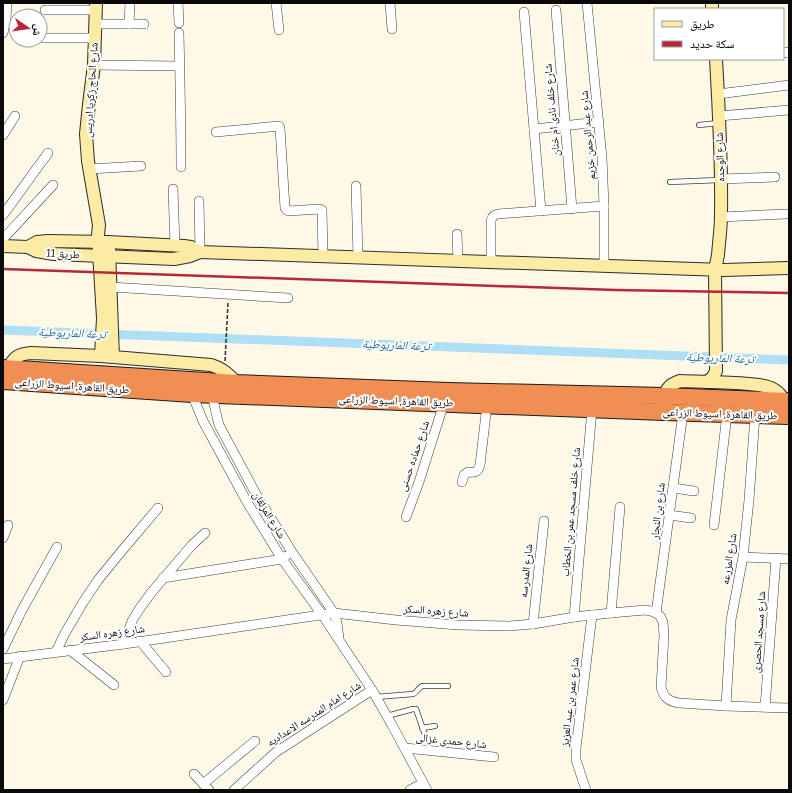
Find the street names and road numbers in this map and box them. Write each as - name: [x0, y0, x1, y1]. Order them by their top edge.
- street label: شارع الحاج زكريا ادريس: [81, 42, 101, 138]
- street label: شارع خلف نادى ام خنان: [541, 63, 563, 157]
- street label: شارع عبد الرحمن خزيم: [578, 90, 599, 180]
- street label: شارع الوحده: [713, 132, 727, 182]
- street label: طريق 11: [46, 247, 80, 261]
- street label: طريق القاهرة, اسيوط الزراعى: [14, 376, 130, 396]
- street label: طريق القاهرة, اسيوط الزراعى: [338, 392, 454, 410]
- street label: طريق القاهرة, اسيوط الزراعى: [662, 405, 778, 423]
- street label: شارع حماده حسنى: [396, 419, 432, 493]
- street label: شارع خلف مسجد عمر بن الخطاب: [559, 447, 583, 577]
- street label: شارع بن النجار: [648, 482, 668, 541]
- street label: شارع المزلقان: [250, 489, 288, 541]
- street label: شارع المزرعه: [719, 532, 739, 586]
- street label: شارع المدرسه: [517, 543, 535, 599]
- street label: شارع مسجد الحصرى: [750, 591, 768, 673]
- street label: شارع زهره السكر: [402, 602, 469, 620]
- street label: شارع زهره السكر: [78, 622, 145, 644]
- street label: شارع عمر بن عبد العزيز: [558, 657, 582, 748]
- street label: شارع امام المدرسه الاعداديه: [265, 679, 363, 749]
- street label: شارع حمدى غزالى: [415, 731, 487, 751]

